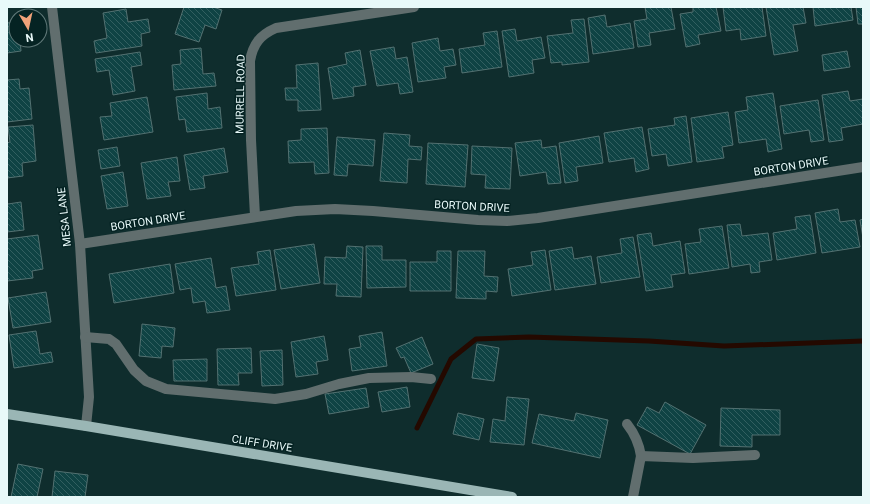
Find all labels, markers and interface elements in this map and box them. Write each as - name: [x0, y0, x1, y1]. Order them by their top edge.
- north arrow: [8, 8, 48, 48]
- text: N: [24, 30, 34, 44]
- street label: MURRELL ROAD: [233, 54, 248, 134]
- street label: BORTON DRIVE: [753, 154, 829, 179]
- street label: MESA LANE: [55, 187, 74, 247]
- street label: BORTON DRIVE: [434, 198, 510, 215]
- street label: BORTON DRIVE: [110, 209, 186, 234]
- street label: CLIFF DRIVE: [231, 432, 293, 455]

